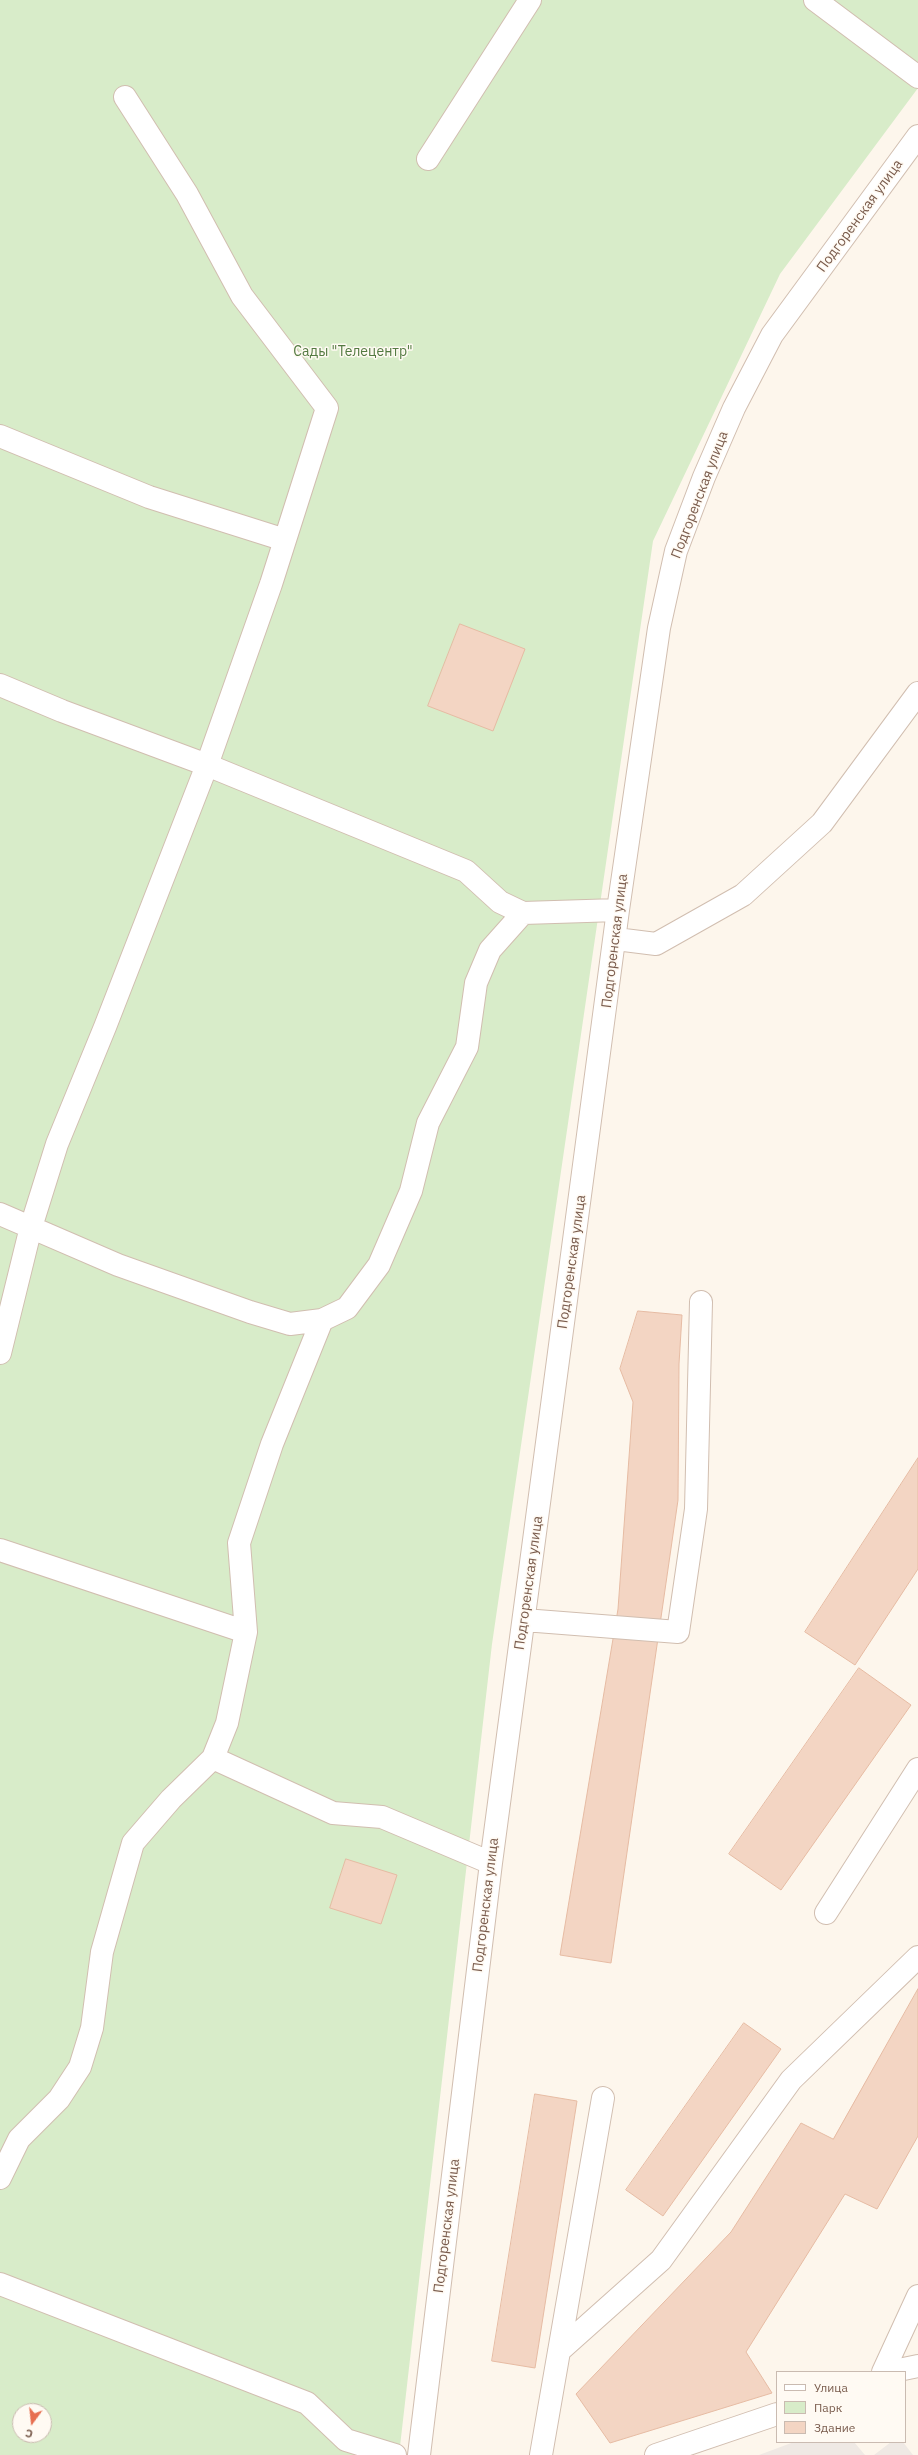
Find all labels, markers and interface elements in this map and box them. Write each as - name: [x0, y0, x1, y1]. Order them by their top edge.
- street label: Подгоренская улица: [813, 156, 907, 276]
- park label: Сады "Телецентр": [293, 344, 413, 360]
- street label: Подгоренская улица: [668, 429, 732, 561]
- street label: Подгоренская улица: [598, 873, 632, 1009]
- street label: Подгоренская улица: [554, 1194, 590, 1330]
- street label: Подгоренская улица: [511, 1515, 547, 1651]
- street label: Подгоренская улица: [469, 1837, 503, 1973]
- street label: Подгоренская улица: [430, 2158, 464, 2294]
- legend: [776, 2371, 906, 2443]
- text: Улица: [814, 2380, 848, 2395]
- text: Парк: [814, 2400, 842, 2415]
- north arrow: [12, 2403, 52, 2443]
- text: Здание: [814, 2420, 855, 2435]
- text: С: [24, 2426, 34, 2441]

